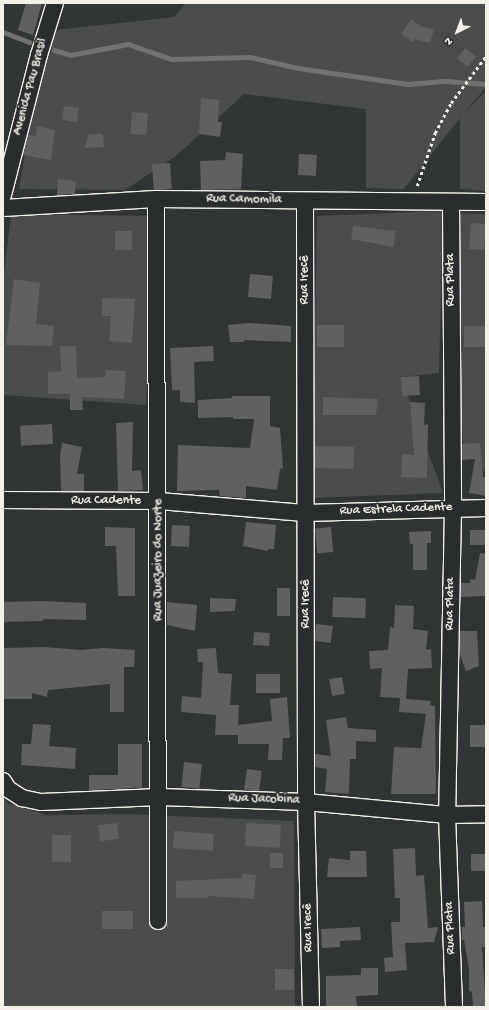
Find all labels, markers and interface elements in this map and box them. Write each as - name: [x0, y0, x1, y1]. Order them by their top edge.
- north arrow: [437, 12, 477, 52]
- text: N: [442, 34, 456, 48]
- street label: Avenida Pau Brasil: [11, 37, 51, 137]
- street label: Rua Camomila: [206, 192, 282, 208]
- street label: Rua Plata: [443, 254, 459, 306]
- street label: Rua Irecê: [297, 256, 313, 304]
- street label: Rua Cadente: [71, 493, 141, 509]
- street label: Rua Juazeiro do Norte: [151, 499, 167, 621]
- street label: Rua Estrela Cadente: [339, 500, 453, 520]
- street label: Rua Plata: [443, 577, 459, 631]
- street label: Rua Irecê: [298, 580, 314, 628]
- street label: Rua Jacobina: [228, 791, 300, 809]
- street label: Rua Plata: [442, 901, 460, 955]
- street label: Rua Irecê: [301, 903, 317, 953]

